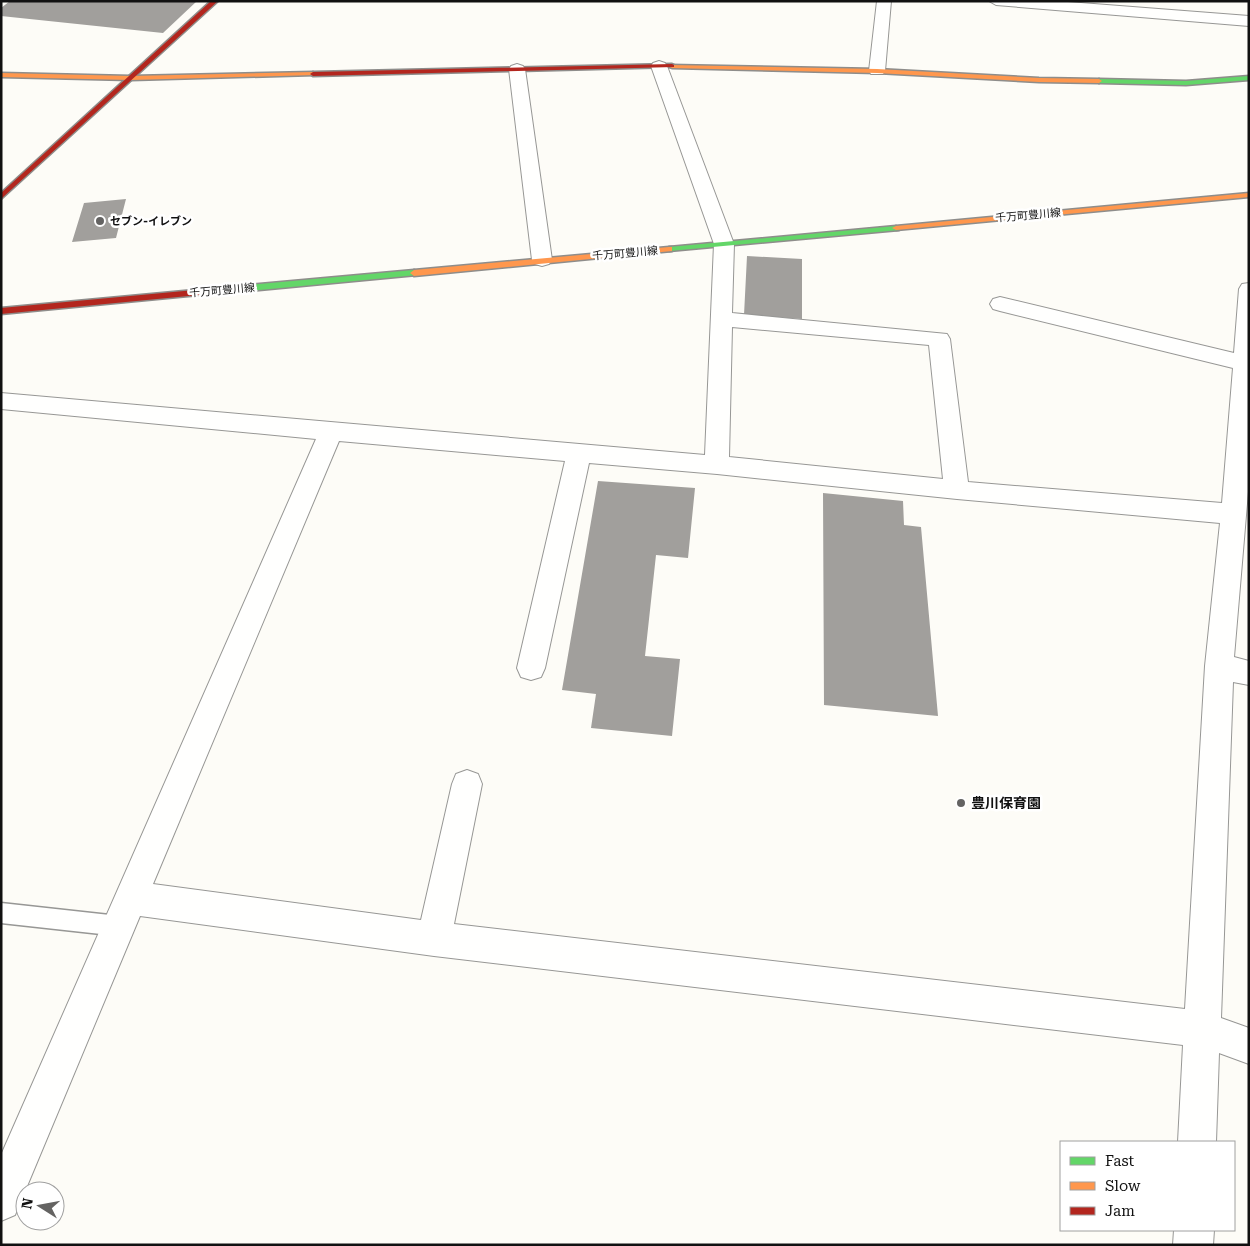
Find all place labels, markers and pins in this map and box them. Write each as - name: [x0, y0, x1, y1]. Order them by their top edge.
- marker: セブン-イレブン: [94, 215, 106, 227]
- place label: セブン-イレブン: [110, 215, 192, 228]
- place label: 豊川保育園: [971, 795, 1041, 811]
- marker: 豊川保育園: [955, 797, 967, 809]

